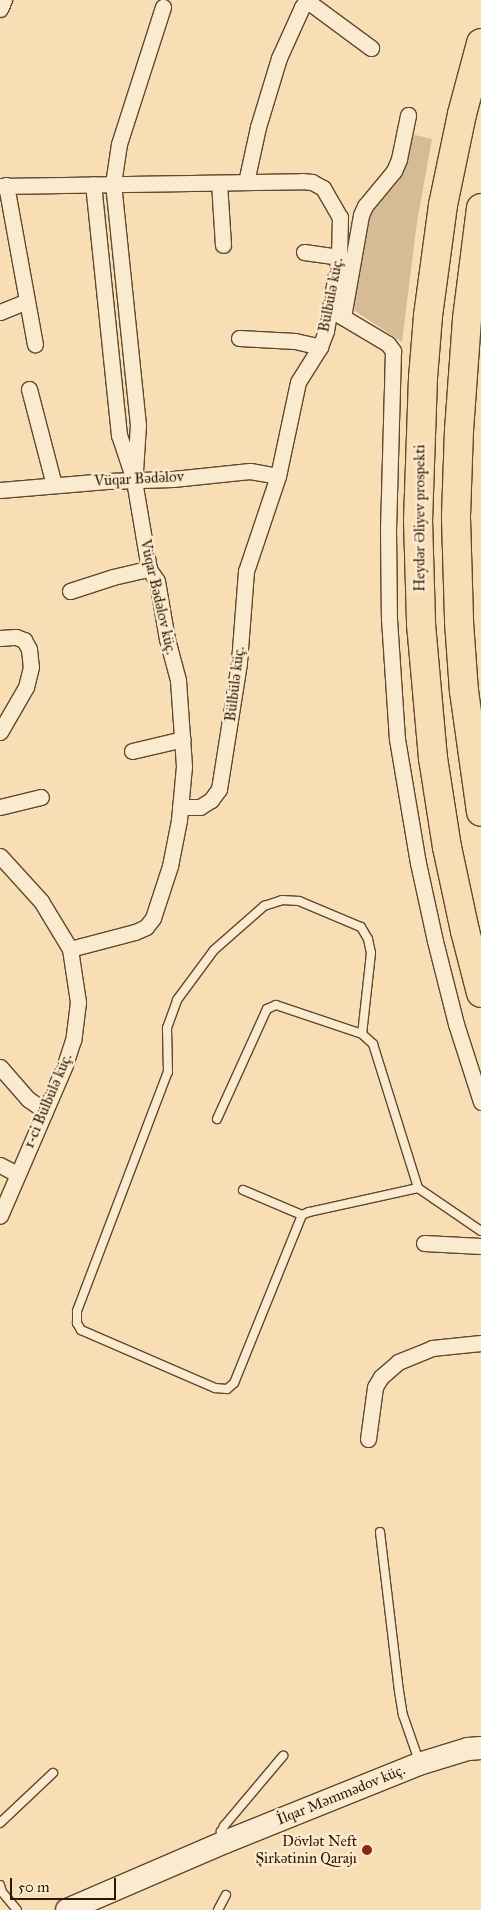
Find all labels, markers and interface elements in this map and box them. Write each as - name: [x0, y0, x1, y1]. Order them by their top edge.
- street label: Bülbülə küç.: [315, 256, 347, 334]
- street label: Heydər Əliyev prospekti: [411, 444, 429, 592]
- street label: Vüqar Bədəlov: [94, 468, 184, 490]
- street label: Vüqar Bədəlov küç.: [136, 538, 180, 656]
- street label: Bülbülə küç.: [221, 645, 249, 723]
- street label: 1-ci Bülbülə küç.: [20, 1051, 76, 1151]
- street label: İlqar Məmmədov küç.: [274, 1761, 408, 1829]
- place label: Dövlət Neft Şirkətinin Qarajı: [255, 1832, 357, 1867]
- marker: Dövlət Neft Şirkətinin Qarajı: [361, 1844, 373, 1856]
- scale bar: [12, 1868, 119, 1900]
- text: 50 m: [18, 1878, 50, 1896]

